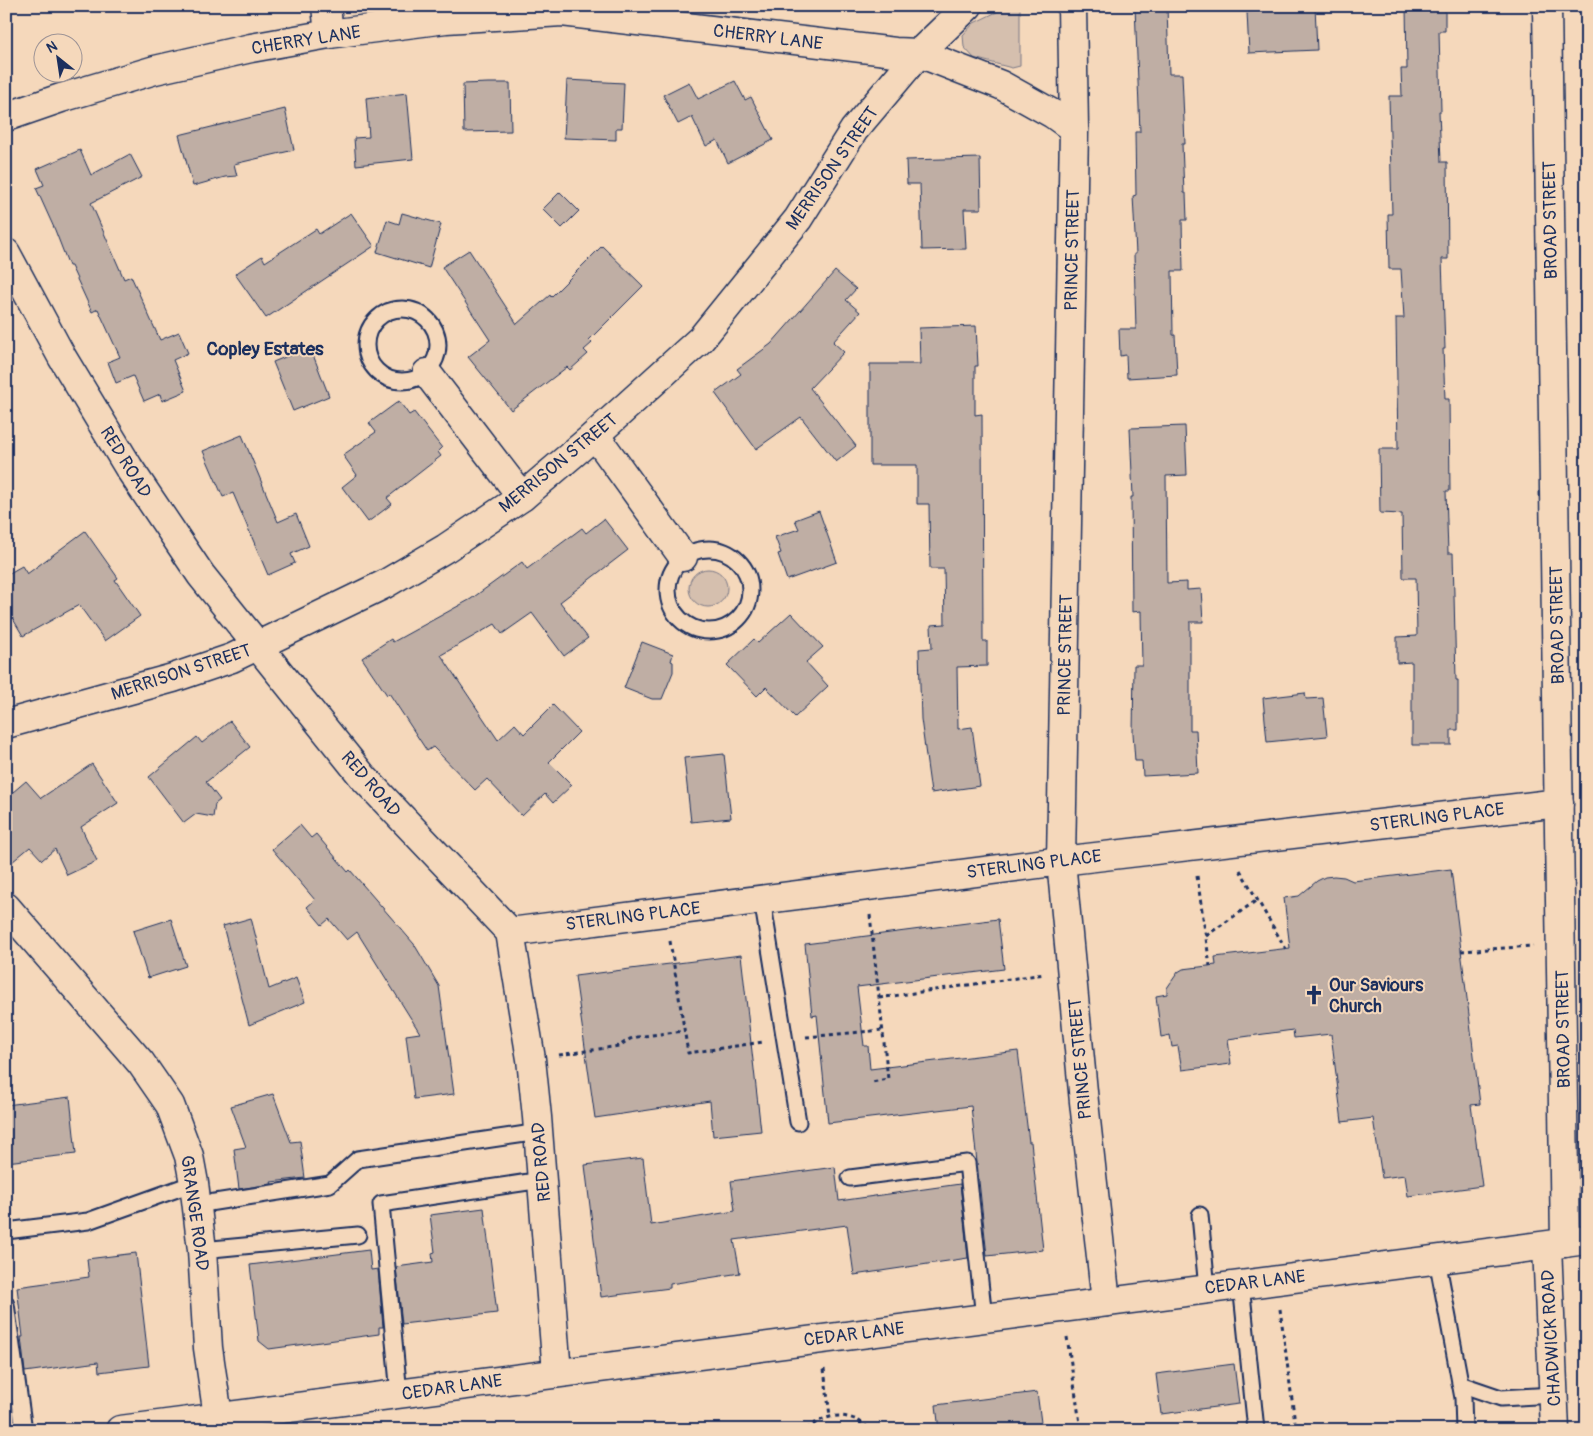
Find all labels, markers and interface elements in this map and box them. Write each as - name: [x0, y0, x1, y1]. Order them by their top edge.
- street label: CHERRY LANE: [712, 19, 824, 56]
- street label: CHERRY LANE: [250, 20, 362, 60]
- north arrow: [32, 32, 82, 82]
- text: N: [43, 37, 60, 57]
- street label: MERRISON STREET: [781, 102, 884, 235]
- street label: BROAD STREET: [1538, 161, 1563, 279]
- street label: PRINCE STREET: [1060, 189, 1085, 311]
- district label: Copley Estates: [206, 337, 324, 361]
- street label: MERRISON STREET: [494, 409, 622, 518]
- street label: RED ROAD: [95, 422, 156, 502]
- street label: BROAD STREET: [1545, 566, 1570, 684]
- street label: PRINCE STREET: [1053, 594, 1078, 716]
- street label: MERRISON STREET: [108, 639, 254, 706]
- street label: RED ROAD: [336, 747, 405, 822]
- street label: STERLING PLACE: [1368, 798, 1506, 837]
- street label: STERLING PLACE: [965, 845, 1103, 884]
- street label: STERLING PLACE: [564, 897, 702, 936]
- street label: BROAD STREET: [1551, 970, 1576, 1088]
- place label: Our Saviours Church: [1329, 974, 1424, 1018]
- church icon: Our Saviours Church: [1303, 984, 1325, 1006]
- street label: PRINCE STREET: [1064, 997, 1097, 1121]
- street label: RED ROAD: [527, 1121, 556, 1203]
- street label: GRANGE ROAD: [175, 1154, 214, 1272]
- street label: CEDAR LANE: [1203, 1265, 1307, 1300]
- street label: CHADWICK ROAD: [1536, 1269, 1567, 1407]
- street label: CEDAR LANE: [802, 1317, 906, 1352]
- street label: CEDAR LANE: [400, 1369, 504, 1406]

